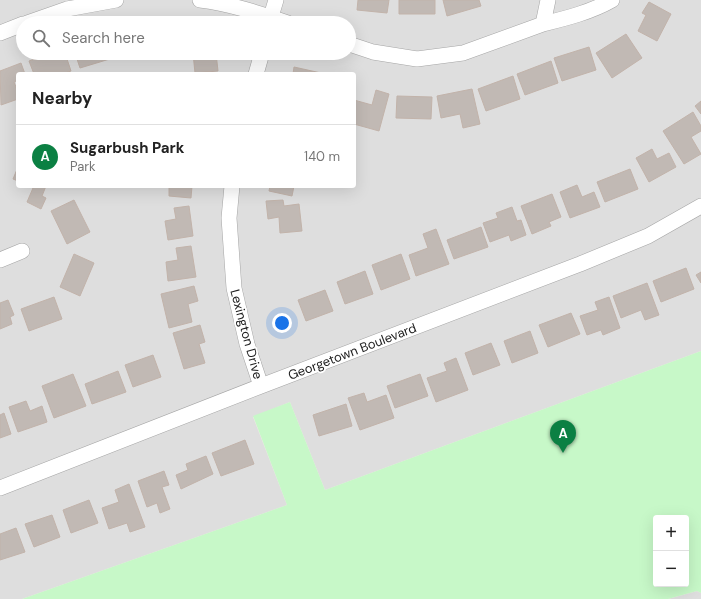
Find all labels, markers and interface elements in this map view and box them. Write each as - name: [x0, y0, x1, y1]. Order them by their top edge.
- search box: [16, 16, 356, 60]
- icon: search: [30, 27, 52, 49]
- text: Search here: [62, 28, 145, 48]
- text: Nearby: [32, 87, 92, 109]
- text: Sugarbush Park: [70, 138, 184, 158]
- text: A: [40, 148, 50, 165]
- text: 140 m: [304, 148, 340, 165]
- text: Park: [70, 158, 96, 175]
- street label: Lexington Drive: [226, 287, 267, 381]
- your location: [272, 313, 292, 333]
- street label: Georgetown Boulevard: [286, 319, 419, 384]
- pin: A: [550, 420, 576, 453]
- map controls: [653, 515, 689, 587]
- button: +: [653, 515, 689, 551]
- button: −: [653, 551, 689, 587]

